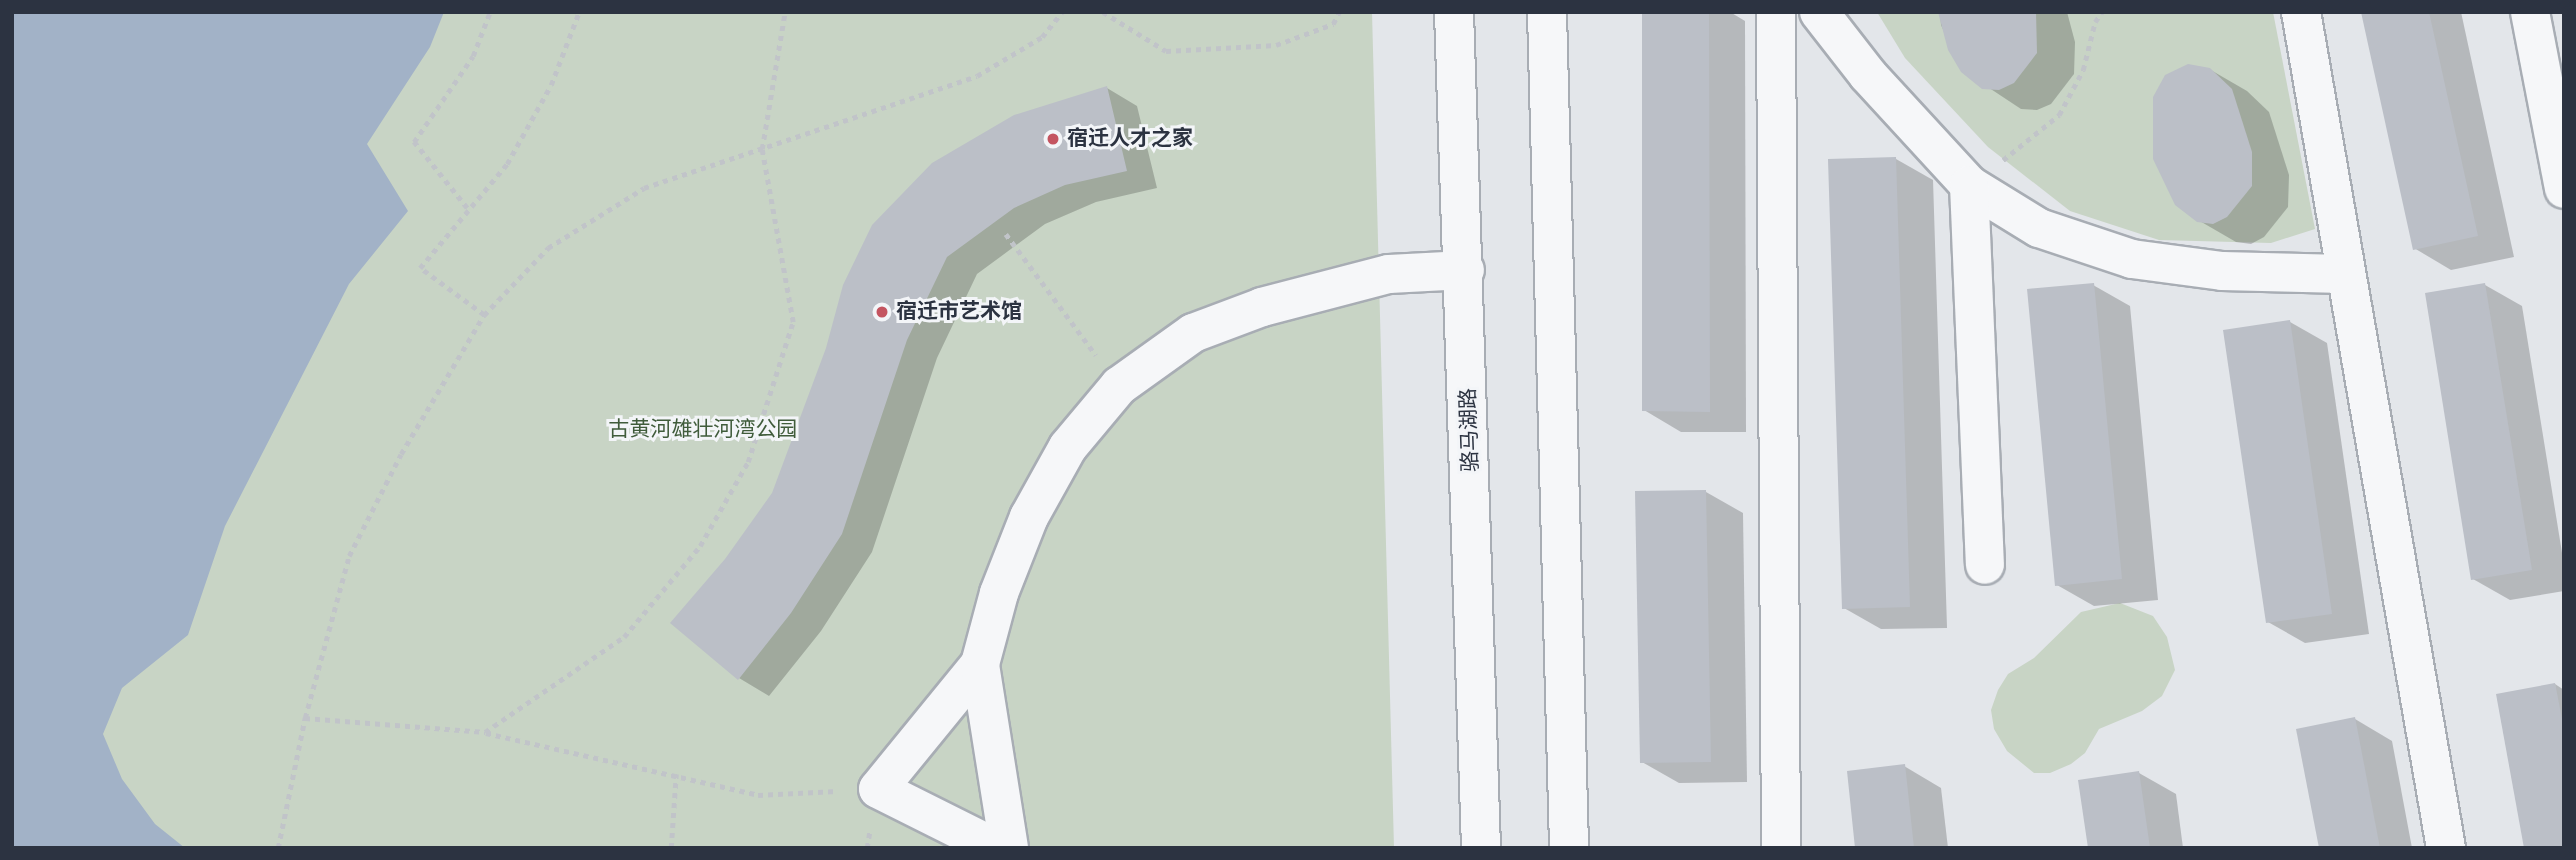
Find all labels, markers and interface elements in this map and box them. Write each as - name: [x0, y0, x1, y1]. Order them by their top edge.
- place label: 宿迁人才之家: [1067, 126, 1193, 152]
- marker: 宿迁人才之家: [1045, 131, 1061, 147]
- place label: 宿迁市艺术馆: [896, 299, 1022, 325]
- marker: 宿迁市艺术馆: [874, 304, 890, 320]
- street label: 骆马湖路: [1456, 388, 1484, 472]
- park label: 古黄河雄壮河湾公园: [609, 417, 797, 443]

